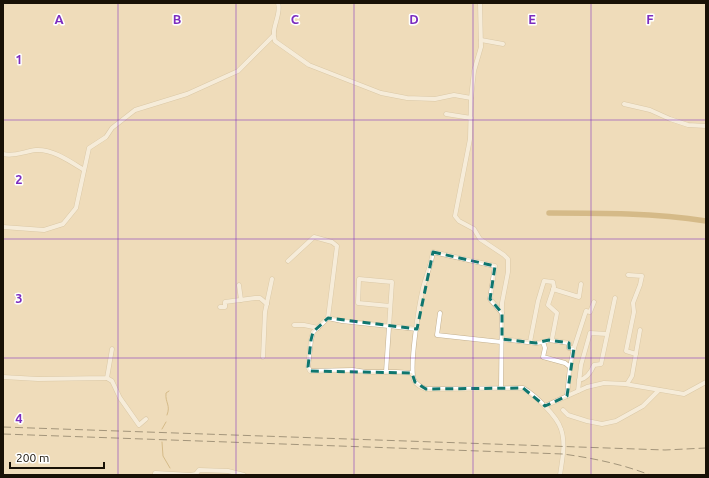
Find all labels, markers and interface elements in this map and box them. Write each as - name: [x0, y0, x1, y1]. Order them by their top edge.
- text: A: [54, 12, 64, 26]
- text: B: [173, 12, 182, 26]
- text: C: [291, 12, 300, 26]
- text: D: [409, 12, 419, 26]
- text: E: [528, 12, 536, 26]
- text: F: [646, 12, 654, 26]
- text: 1: [15, 52, 23, 66]
- text: 2: [15, 172, 23, 186]
- text: 3: [15, 291, 23, 305]
- text: 4: [15, 411, 23, 425]
- scale bar: [10, 444, 104, 470]
- text: 200 m: [16, 451, 49, 464]

